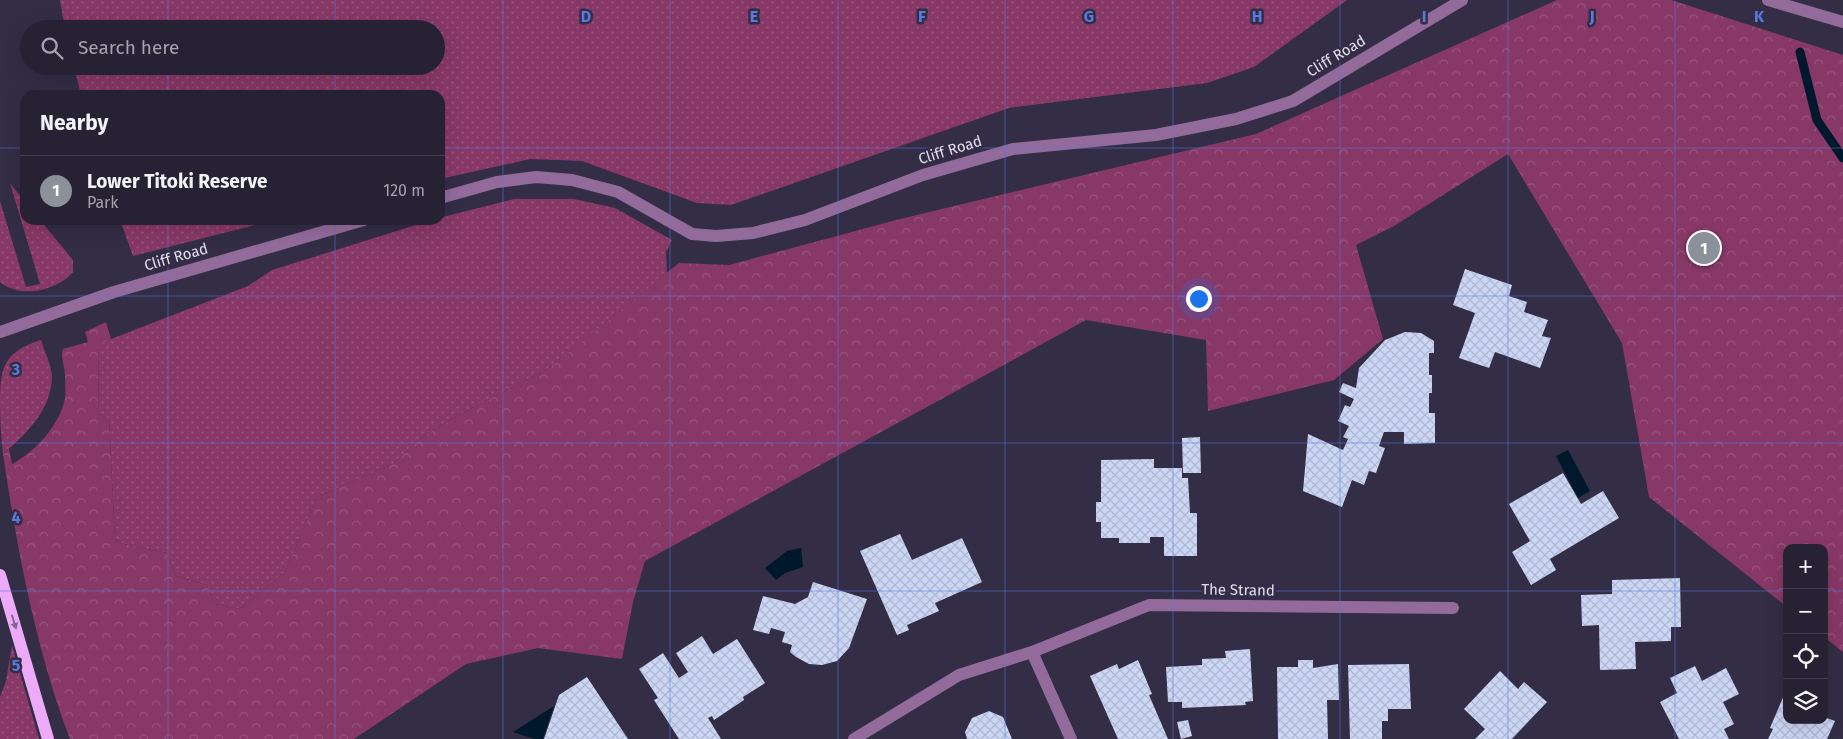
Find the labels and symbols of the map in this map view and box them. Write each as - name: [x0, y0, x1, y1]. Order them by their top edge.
- text: D: [581, 7, 591, 26]
- text: E: [750, 7, 758, 26]
- text: F: [918, 7, 926, 26]
- text: G: [1084, 7, 1094, 26]
- text: H: [1252, 7, 1262, 26]
- text: I: [1422, 7, 1426, 26]
- text: J: [1588, 7, 1595, 26]
- text: K: [1754, 7, 1765, 26]
- street label: Cliff Road: [1303, 31, 1369, 81]
- street label: Cliff Road: [916, 132, 984, 168]
- pin: 1: [1688, 229, 1720, 267]
- street label: Cliff Road: [142, 239, 210, 275]
- your location: [1186, 286, 1212, 312]
- text: 3: [11, 360, 20, 379]
- text: 4: [11, 508, 21, 527]
- street label: The Strand: [1201, 580, 1275, 600]
- one-way arrow: [11, 614, 19, 629]
- text: 5: [12, 656, 21, 675]

